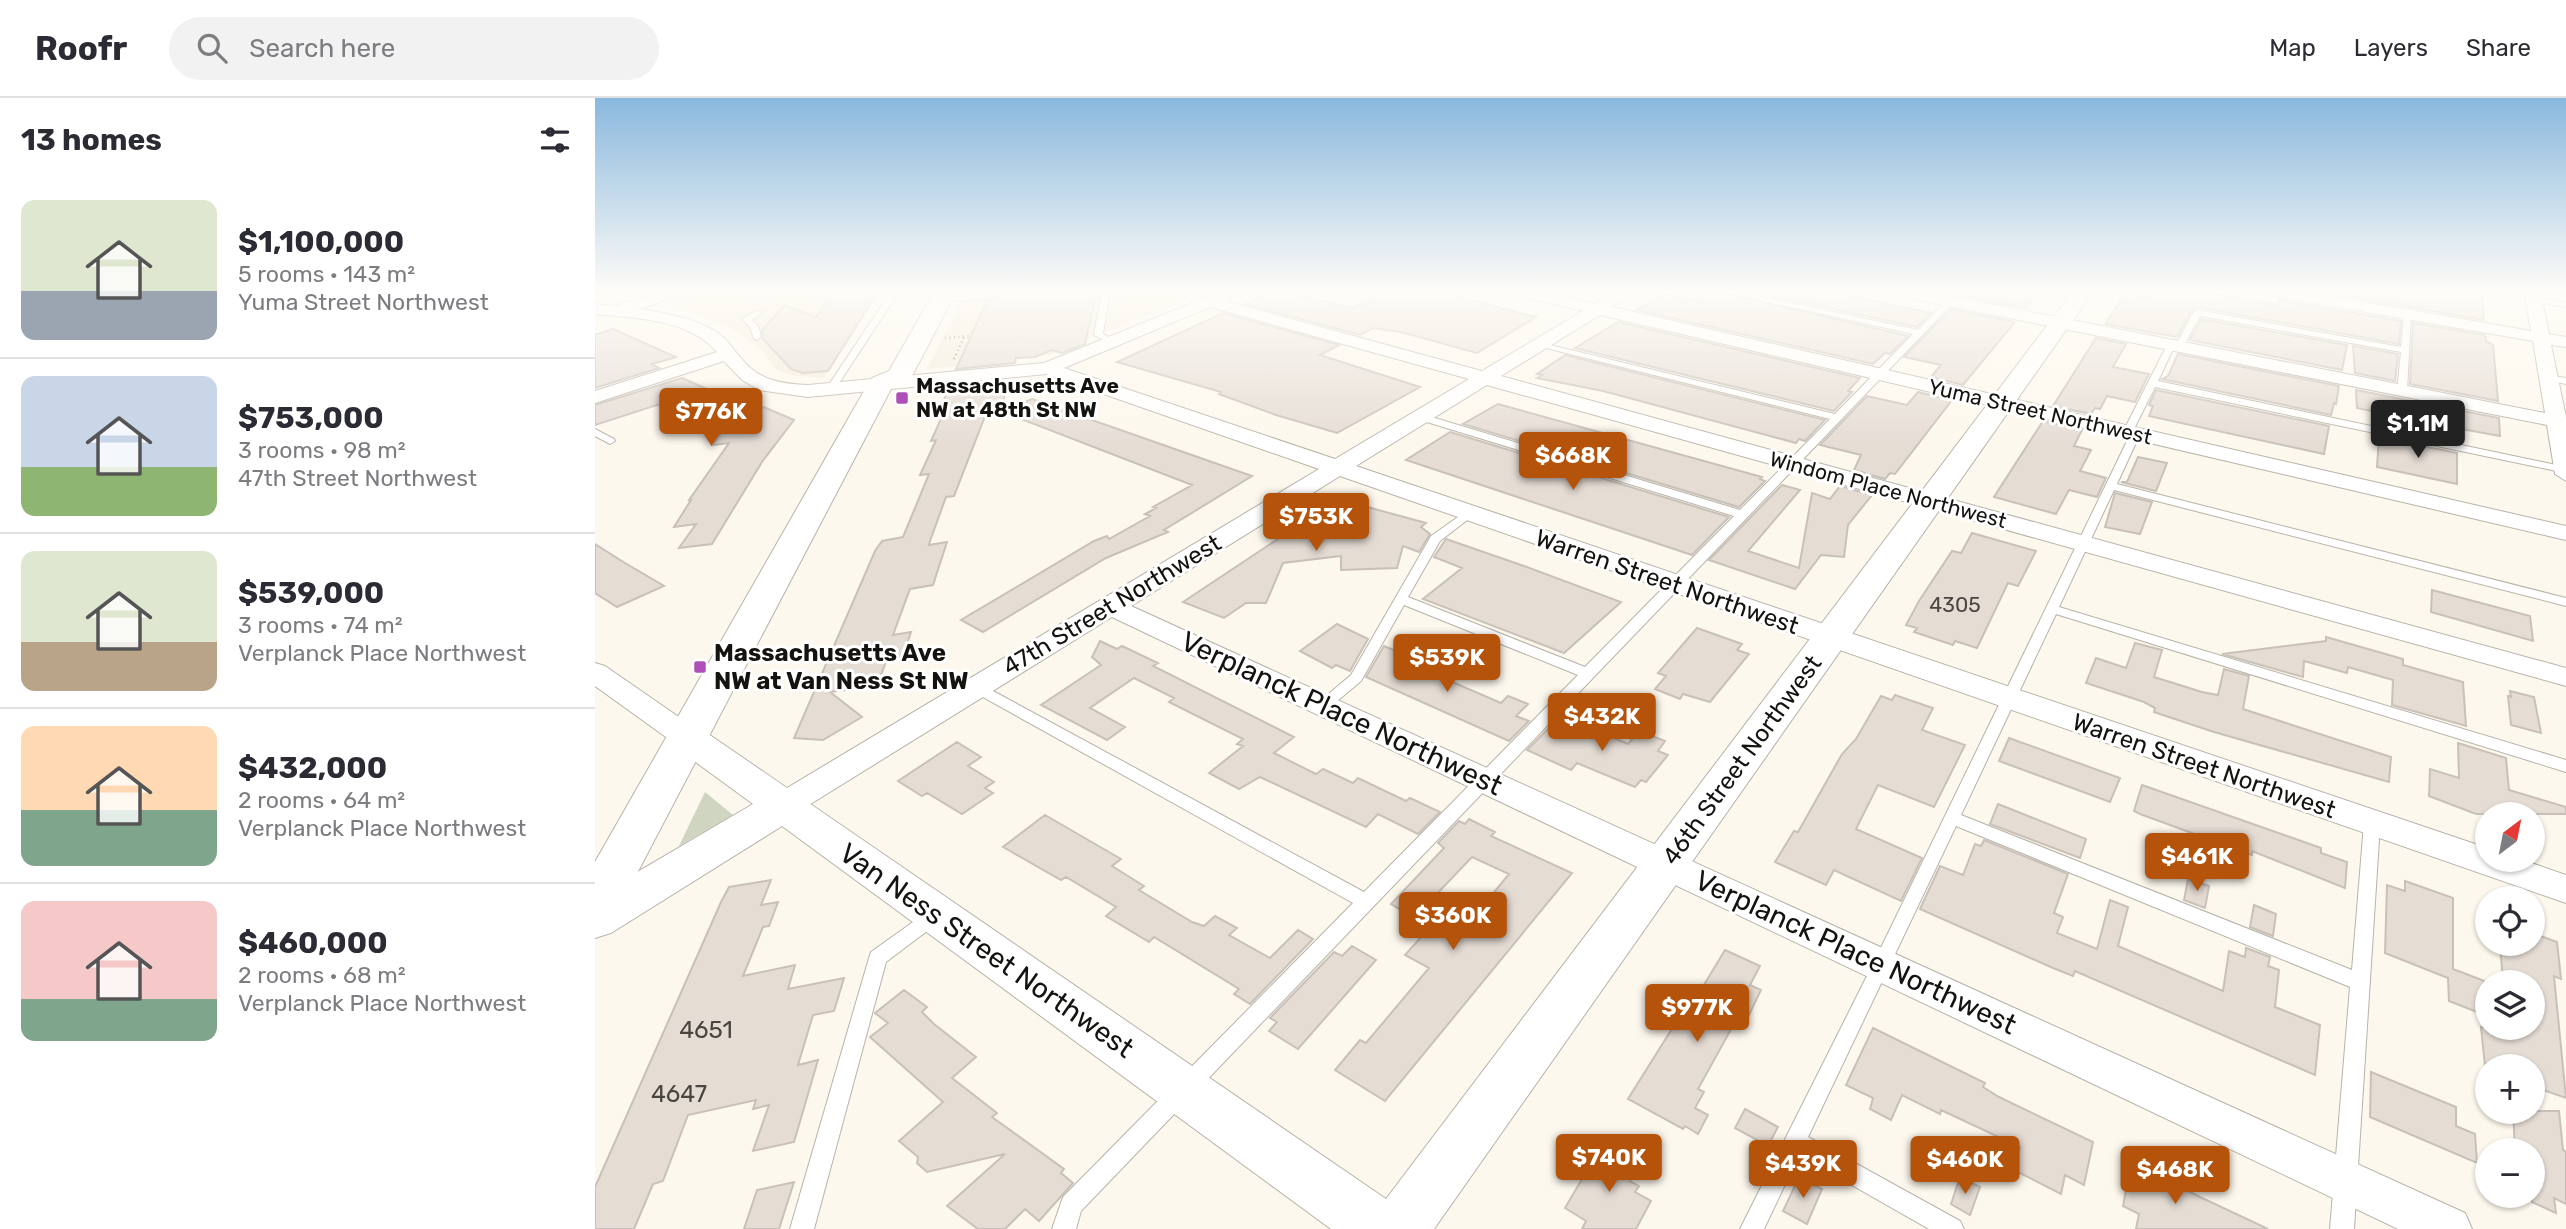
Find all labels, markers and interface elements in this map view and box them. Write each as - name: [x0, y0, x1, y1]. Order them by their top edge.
- search box: [169, 17, 659, 80]
- text: Roofr: [35, 29, 127, 68]
- icon: search: [193, 29, 231, 67]
- text: Search here: [249, 33, 395, 64]
- text: Map: [2269, 34, 2316, 62]
- text: Layers: [2354, 34, 2428, 62]
- text: Share: [2466, 34, 2531, 62]
- icon: filters: [536, 121, 574, 159]
- text: 13 homes: [21, 122, 162, 158]
- text: $1,100,000: [238, 224, 404, 260]
- icon: home: [77, 228, 161, 312]
- text: 5 rooms · 143 m²: [238, 260, 415, 288]
- text: Yuma Street Northwest: [238, 288, 489, 316]
- place label: Massachusetts Ave NW at 48th St NW: [916, 373, 1119, 422]
- street label: Yuma Street Northwest: [1926, 374, 2154, 449]
- pin: $776K: [662, 388, 760, 448]
- marker: Massachusetts Ave NW at 48th St NW: [894, 390, 910, 406]
- text: $776K: [675, 397, 747, 425]
- text: $753,000: [238, 400, 384, 436]
- pin: $1.1M: [2369, 400, 2467, 460]
- icon: home: [77, 404, 161, 488]
- text: $1.1M: [2387, 409, 2449, 437]
- pin: $668K: [1524, 432, 1622, 492]
- text: 3 rooms · 98 m²: [238, 436, 406, 464]
- text: $668K: [1535, 441, 1611, 469]
- street label: Windom Place Northwest: [1767, 446, 2009, 533]
- text: 47th Street Northwest: [238, 464, 477, 492]
- pin: $753K: [1267, 494, 1365, 553]
- text: $753K: [1279, 502, 1353, 530]
- street label: Warren Street Northwest: [1532, 524, 1802, 640]
- street label: 47th Street Northwest: [998, 529, 1226, 681]
- text: $539,000: [238, 575, 384, 611]
- icon: home: [77, 579, 161, 663]
- house number: 4305: [1929, 592, 1981, 617]
- text: 3 rooms · 74 m²: [238, 611, 403, 639]
- street label: Verplanck Place Northwest: [1176, 624, 1508, 803]
- pin: $539K: [1398, 634, 1496, 694]
- text: Verplanck Place Northwest: [238, 639, 526, 667]
- place label: Massachusetts Ave NW at Van Ness St NW: [714, 639, 968, 695]
- text: $539K: [1409, 643, 1485, 671]
- street label: 46th Street Northwest: [1657, 650, 1827, 870]
- marker: Massachusetts Ave NW at Van Ness St NW: [692, 659, 708, 675]
- pin: $432K: [1553, 694, 1651, 753]
- text: $432K: [1564, 702, 1640, 730]
- street label: Warren Street Northwest: [2069, 708, 2339, 824]
- text: $432,000: [238, 750, 387, 786]
- icon: home: [77, 754, 161, 838]
- text: 2 rooms · 64 m²: [238, 786, 405, 814]
- north arrow: [2475, 802, 2545, 872]
- map controls: [2475, 802, 2545, 1208]
- text: Verplanck Place Northwest: [238, 814, 526, 842]
- pin: $461K: [2148, 834, 2246, 893]
- street label: Van Ness Street Northwest: [833, 836, 1140, 1065]
- text: $461K: [2161, 842, 2233, 870]
- street label: Verplanck Place Northwest: [1690, 863, 2022, 1042]
- button: locate: [2475, 886, 2545, 956]
- pin: $360K: [1404, 892, 1502, 952]
- text: $360K: [1415, 901, 1491, 929]
- text: $460,000: [238, 925, 388, 961]
- icon: home: [77, 929, 161, 1013]
- text: 2 rooms · 68 m²: [238, 961, 406, 989]
- button: layers: [2475, 970, 2545, 1040]
- pin: $977K: [1648, 984, 1746, 1044]
- text: Verplanck Place Northwest: [238, 989, 526, 1017]
- text: $977K: [1661, 993, 1733, 1021]
- house number: 4651: [679, 1016, 733, 1044]
- button: +: [2475, 1054, 2545, 1124]
- house number: 4647: [651, 1080, 707, 1108]
- pin: $740K: [1560, 1134, 1658, 1194]
- pin: $460K: [1916, 1136, 2014, 1196]
- button: −: [2475, 1138, 2545, 1208]
- pin: $439K: [1754, 1140, 1852, 1200]
- text: $740K: [1572, 1143, 1646, 1171]
- text: $460K: [1927, 1145, 2003, 1173]
- pin: $468K: [2126, 1146, 2224, 1206]
- text: $439K: [1765, 1149, 1841, 1177]
- text: $468K: [2137, 1155, 2213, 1183]

